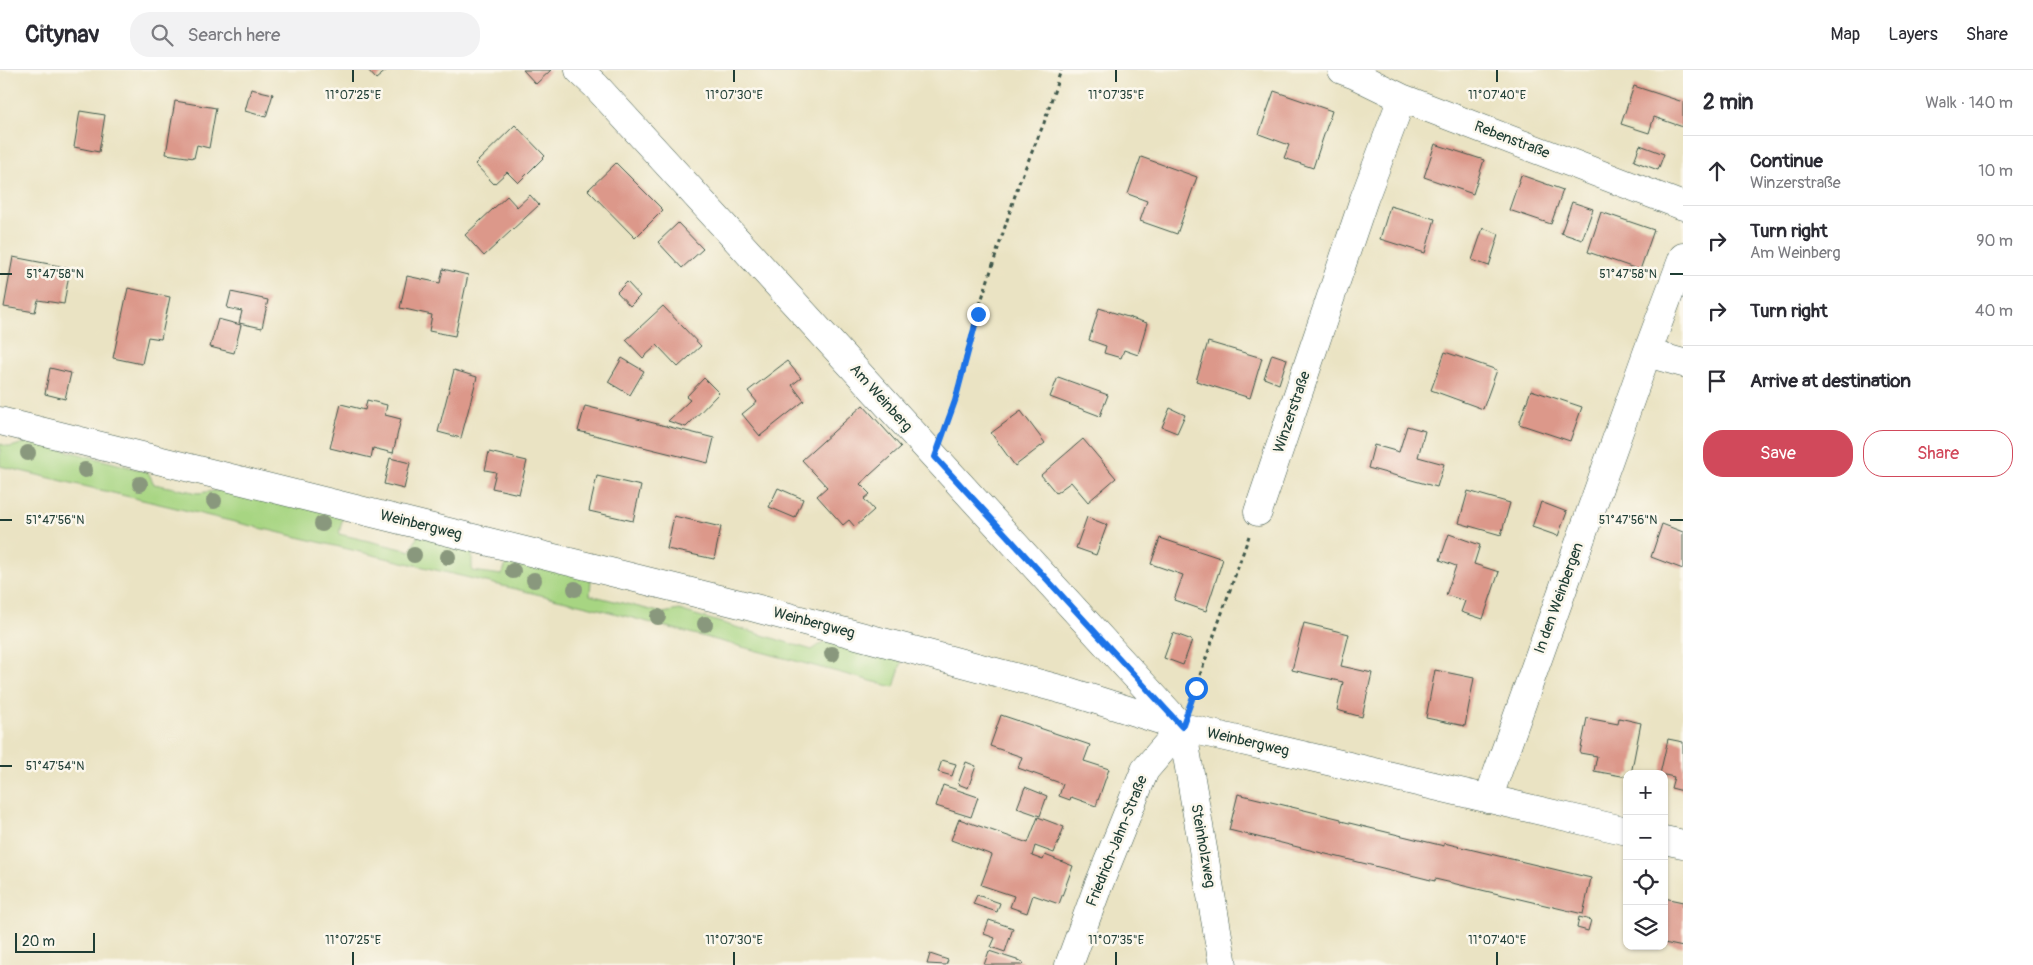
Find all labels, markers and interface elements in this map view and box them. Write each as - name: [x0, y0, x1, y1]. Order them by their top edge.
- search box: [130, 12, 480, 57]
- text: Citynav: [25, 20, 100, 49]
- icon: search: [148, 21, 176, 49]
- text: Search here: [188, 23, 280, 47]
- text: Map: [1831, 23, 1860, 46]
- text: Layers: [1888, 23, 1938, 46]
- text: Share: [1966, 23, 2008, 46]
- text: 11°07'25"E: [325, 88, 381, 103]
- text: 11°07'30"E: [705, 88, 763, 103]
- text: 11°07'35"E: [1088, 88, 1144, 103]
- text: 11°07'40"E: [1468, 88, 1526, 103]
- text: 2 min: [1703, 89, 1753, 116]
- text: Walk · 140 m: [1925, 93, 2013, 113]
- street label: Rebenstraße: [1472, 117, 1553, 163]
- text: Continue: [1750, 149, 1823, 173]
- icon: ahead: [1703, 157, 1731, 185]
- text: 10 m: [1978, 161, 2013, 181]
- text: Winzerstraße: [1750, 173, 1841, 193]
- text: Turn right: [1750, 219, 1828, 243]
- icon: right: [1703, 227, 1731, 255]
- text: 90 m: [1976, 231, 2013, 251]
- text: Am Weinberg: [1750, 243, 1841, 263]
- text: 51°47'58"N: [26, 267, 84, 282]
- text: 51°47'58"N: [1599, 267, 1657, 282]
- icon: right: [1703, 297, 1731, 325]
- text: Turn right: [1750, 299, 1828, 323]
- text: 40 m: [1975, 301, 2013, 321]
- route end: [967, 303, 990, 326]
- street label: Am Weinberg: [846, 360, 916, 436]
- icon: arrive: [1703, 367, 1731, 395]
- street label: Winzerstraße: [1269, 368, 1315, 455]
- text: Arrive at destination: [1750, 369, 1911, 393]
- button: Save: [1703, 430, 1853, 477]
- button: Share: [1863, 430, 2013, 477]
- street label: Weinbergweg: [378, 506, 464, 544]
- text: 51°47'56"N: [26, 513, 84, 528]
- text: 51°47'56"N: [1599, 513, 1657, 528]
- street label: In den Weinbergen: [1530, 540, 1588, 656]
- street label: Weinbergweg: [771, 603, 857, 643]
- route start: [1185, 677, 1208, 700]
- street label: Weinbergweg: [1205, 723, 1291, 761]
- text: 51°47'54"N: [26, 759, 84, 774]
- map controls: [1623, 770, 1668, 950]
- button: +: [1623, 770, 1668, 815]
- street label: Friedrich-Jahn-Straße: [1082, 772, 1152, 909]
- street label: Steinholzweg: [1186, 803, 1220, 889]
- button: −: [1623, 815, 1668, 860]
- button: locate: [1623, 860, 1668, 905]
- button: layers: [1623, 905, 1668, 950]
- scale bar: [15, 930, 95, 953]
- text: 20 m: [22, 933, 55, 950]
- text: 11°07'25"E: [325, 933, 381, 948]
- text: 11°07'30"E: [705, 933, 763, 948]
- text: 11°07'35"E: [1088, 933, 1144, 948]
- text: 11°07'40"E: [1468, 933, 1526, 948]

